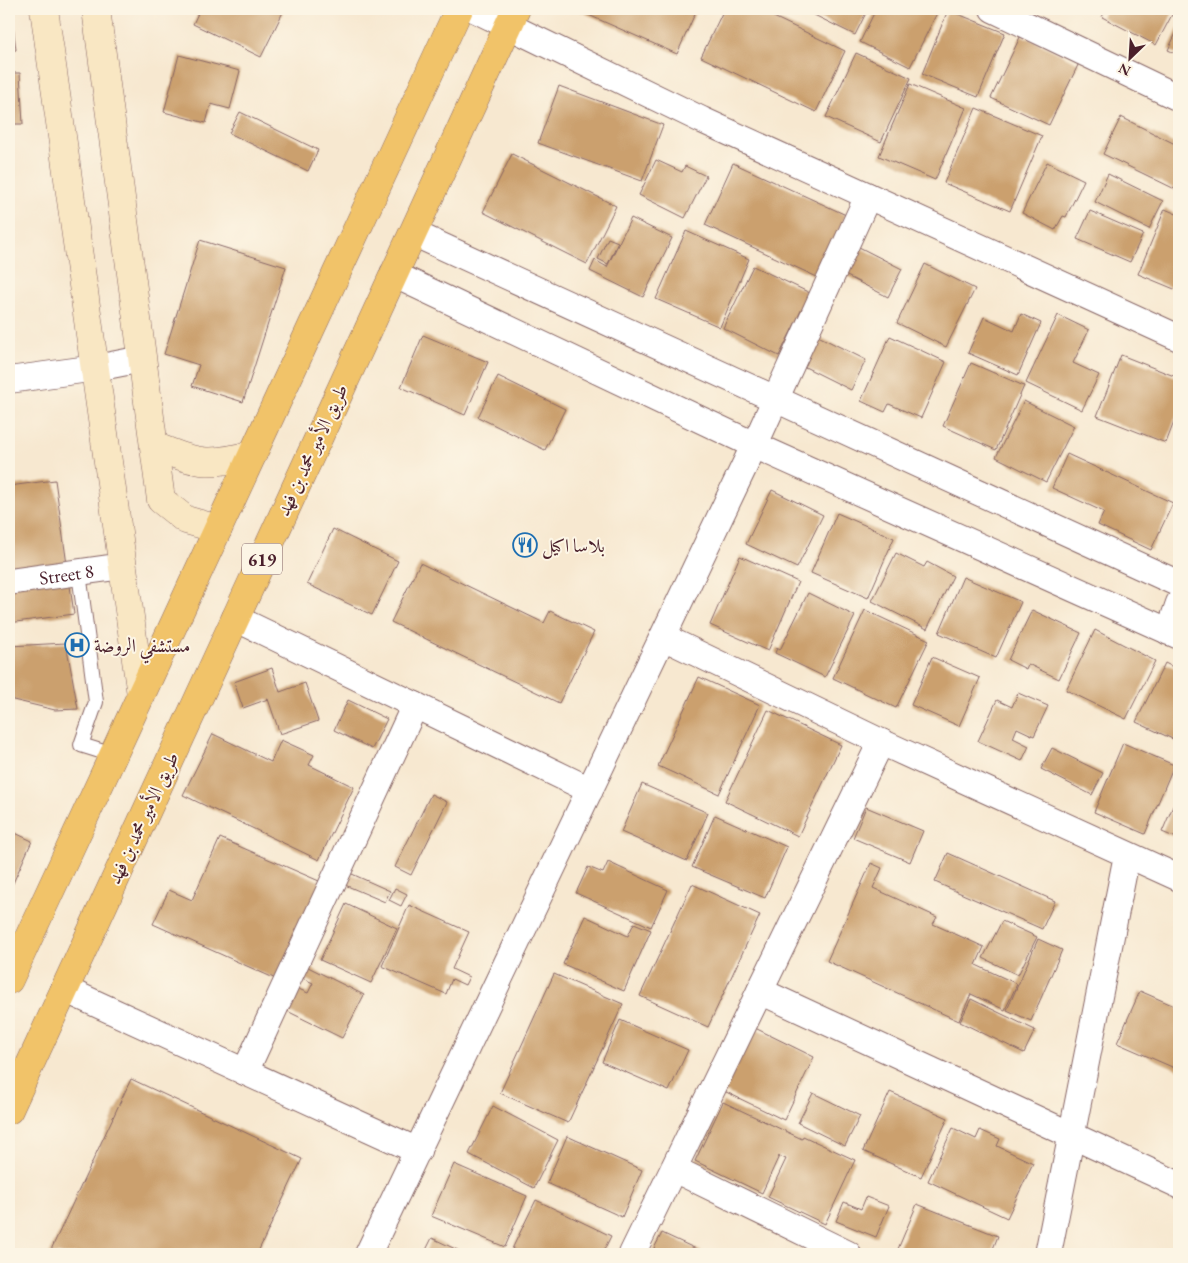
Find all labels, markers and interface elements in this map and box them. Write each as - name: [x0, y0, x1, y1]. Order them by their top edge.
- north arrow: [1106, 32, 1156, 82]
- text: N: [1115, 59, 1133, 80]
- street label: طريق الأمير محمد بن فهد: [270, 379, 354, 520]
- restaurant icon: بلاسا اكيل: [512, 532, 538, 558]
- place label: بلاسا اكيل: [542, 533, 605, 559]
- road number: 619: [242, 544, 282, 574]
- street label: Street 8: [38, 558, 95, 590]
- hospital icon: مستشفي الروضة: [64, 632, 90, 658]
- place label: مستشفي الروضة: [94, 633, 190, 664]
- street label: طريق الأمير محمد بن فهد: [101, 747, 185, 888]

